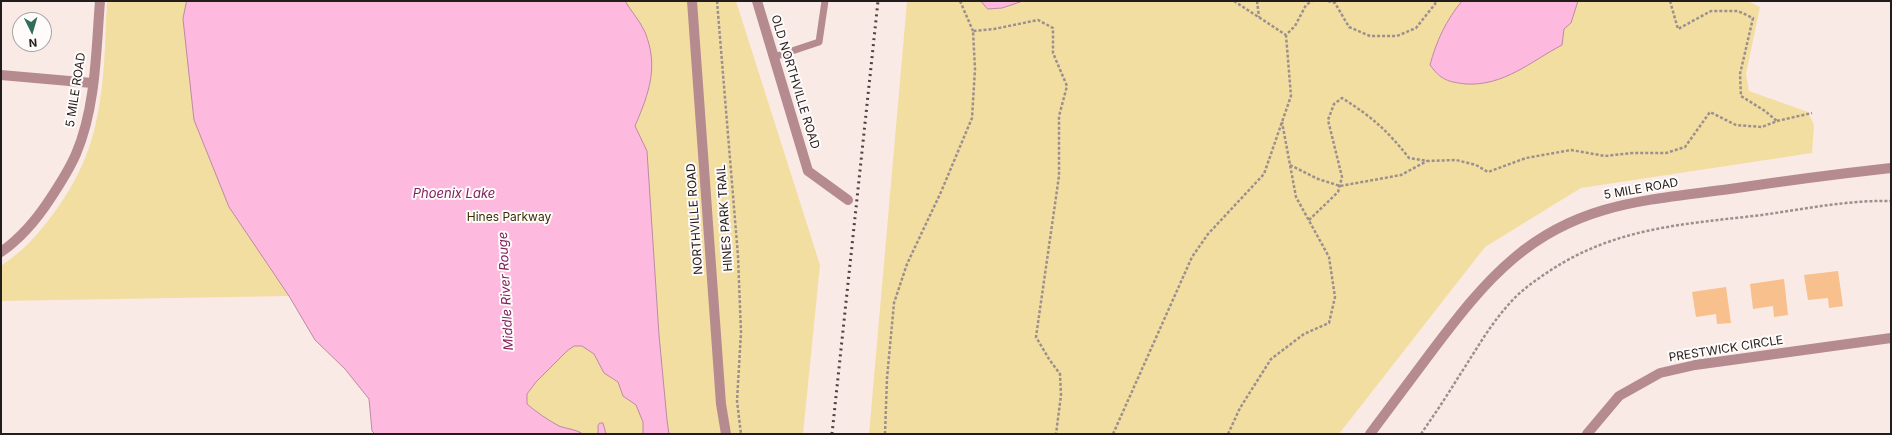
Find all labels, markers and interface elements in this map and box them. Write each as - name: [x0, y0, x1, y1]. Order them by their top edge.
- north arrow: [12, 12, 52, 52]
- street label: OLD NORTHVILLE ROAD: [768, 13, 822, 151]
- text: N: [28, 36, 38, 50]
- street label: 5 MILE ROAD: [63, 52, 89, 128]
- street label: NORTHVILLE ROAD: [684, 163, 706, 275]
- street label: HINES PARK TRAIL: [714, 164, 736, 272]
- street label: 5 MILE ROAD: [1603, 175, 1679, 203]
- water label: Phoenix Lake: [413, 186, 495, 202]
- park label: Hines Parkway: [467, 210, 551, 224]
- water label: Middle River Rouge: [495, 231, 517, 351]
- street label: PRESTWICK CIRCLE: [1668, 333, 1784, 365]

